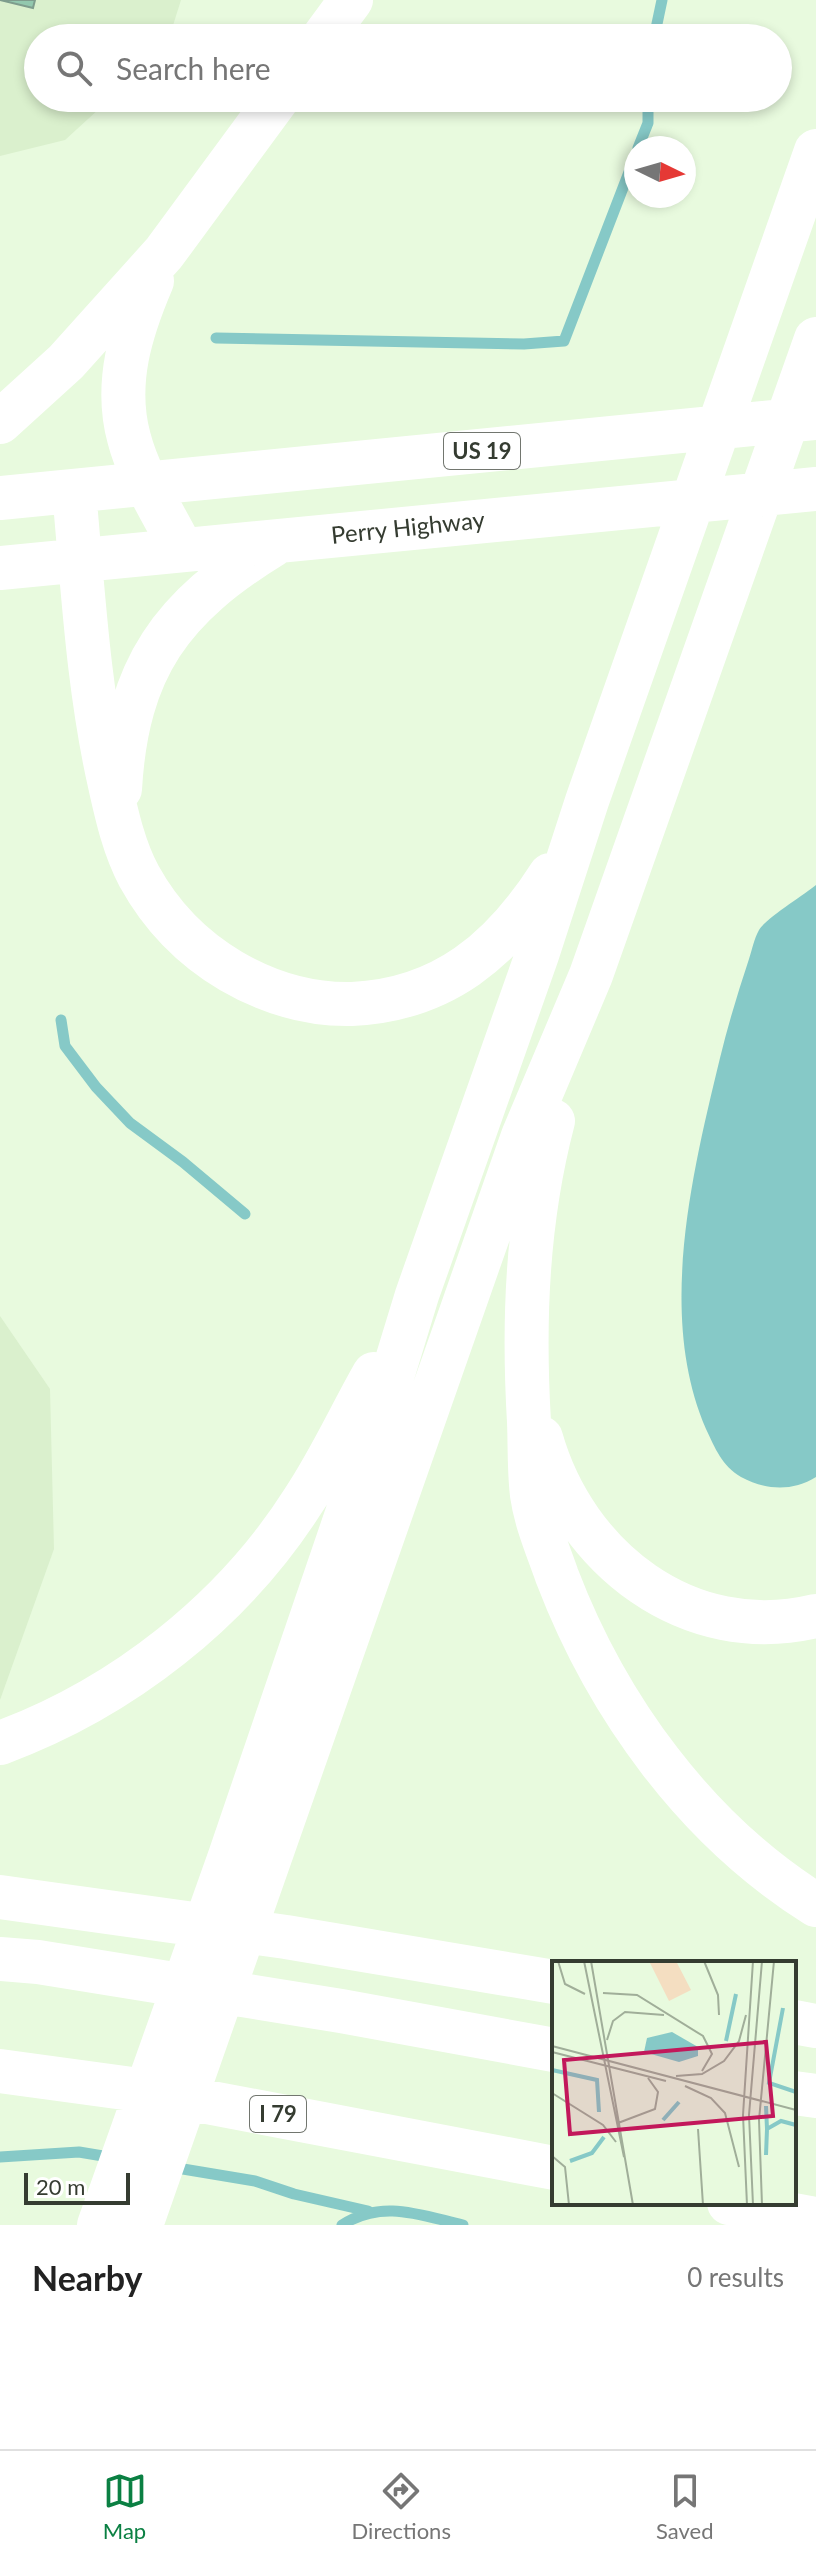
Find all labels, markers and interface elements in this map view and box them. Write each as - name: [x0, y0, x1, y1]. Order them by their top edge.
- search box: [24, 24, 792, 112]
- icon: search: [52, 46, 96, 90]
- text: Search here: [116, 50, 271, 86]
- north arrow: [624, 136, 696, 208]
- road number: US 19: [444, 433, 520, 469]
- street label: Perry Highway: [330, 504, 487, 549]
- inset map: [552, 1961, 796, 2205]
- road number: I 79: [250, 2096, 306, 2132]
- scale bar: [24, 2169, 130, 2205]
- text: 20 m: [36, 2173, 85, 2200]
- text: Nearby: [32, 2257, 143, 2298]
- text: 0 results: [687, 2261, 784, 2293]
- tab: Map: [103, 2469, 147, 2544]
- tab: Directions: [352, 2469, 451, 2544]
- tab: Saved: [656, 2469, 713, 2544]

